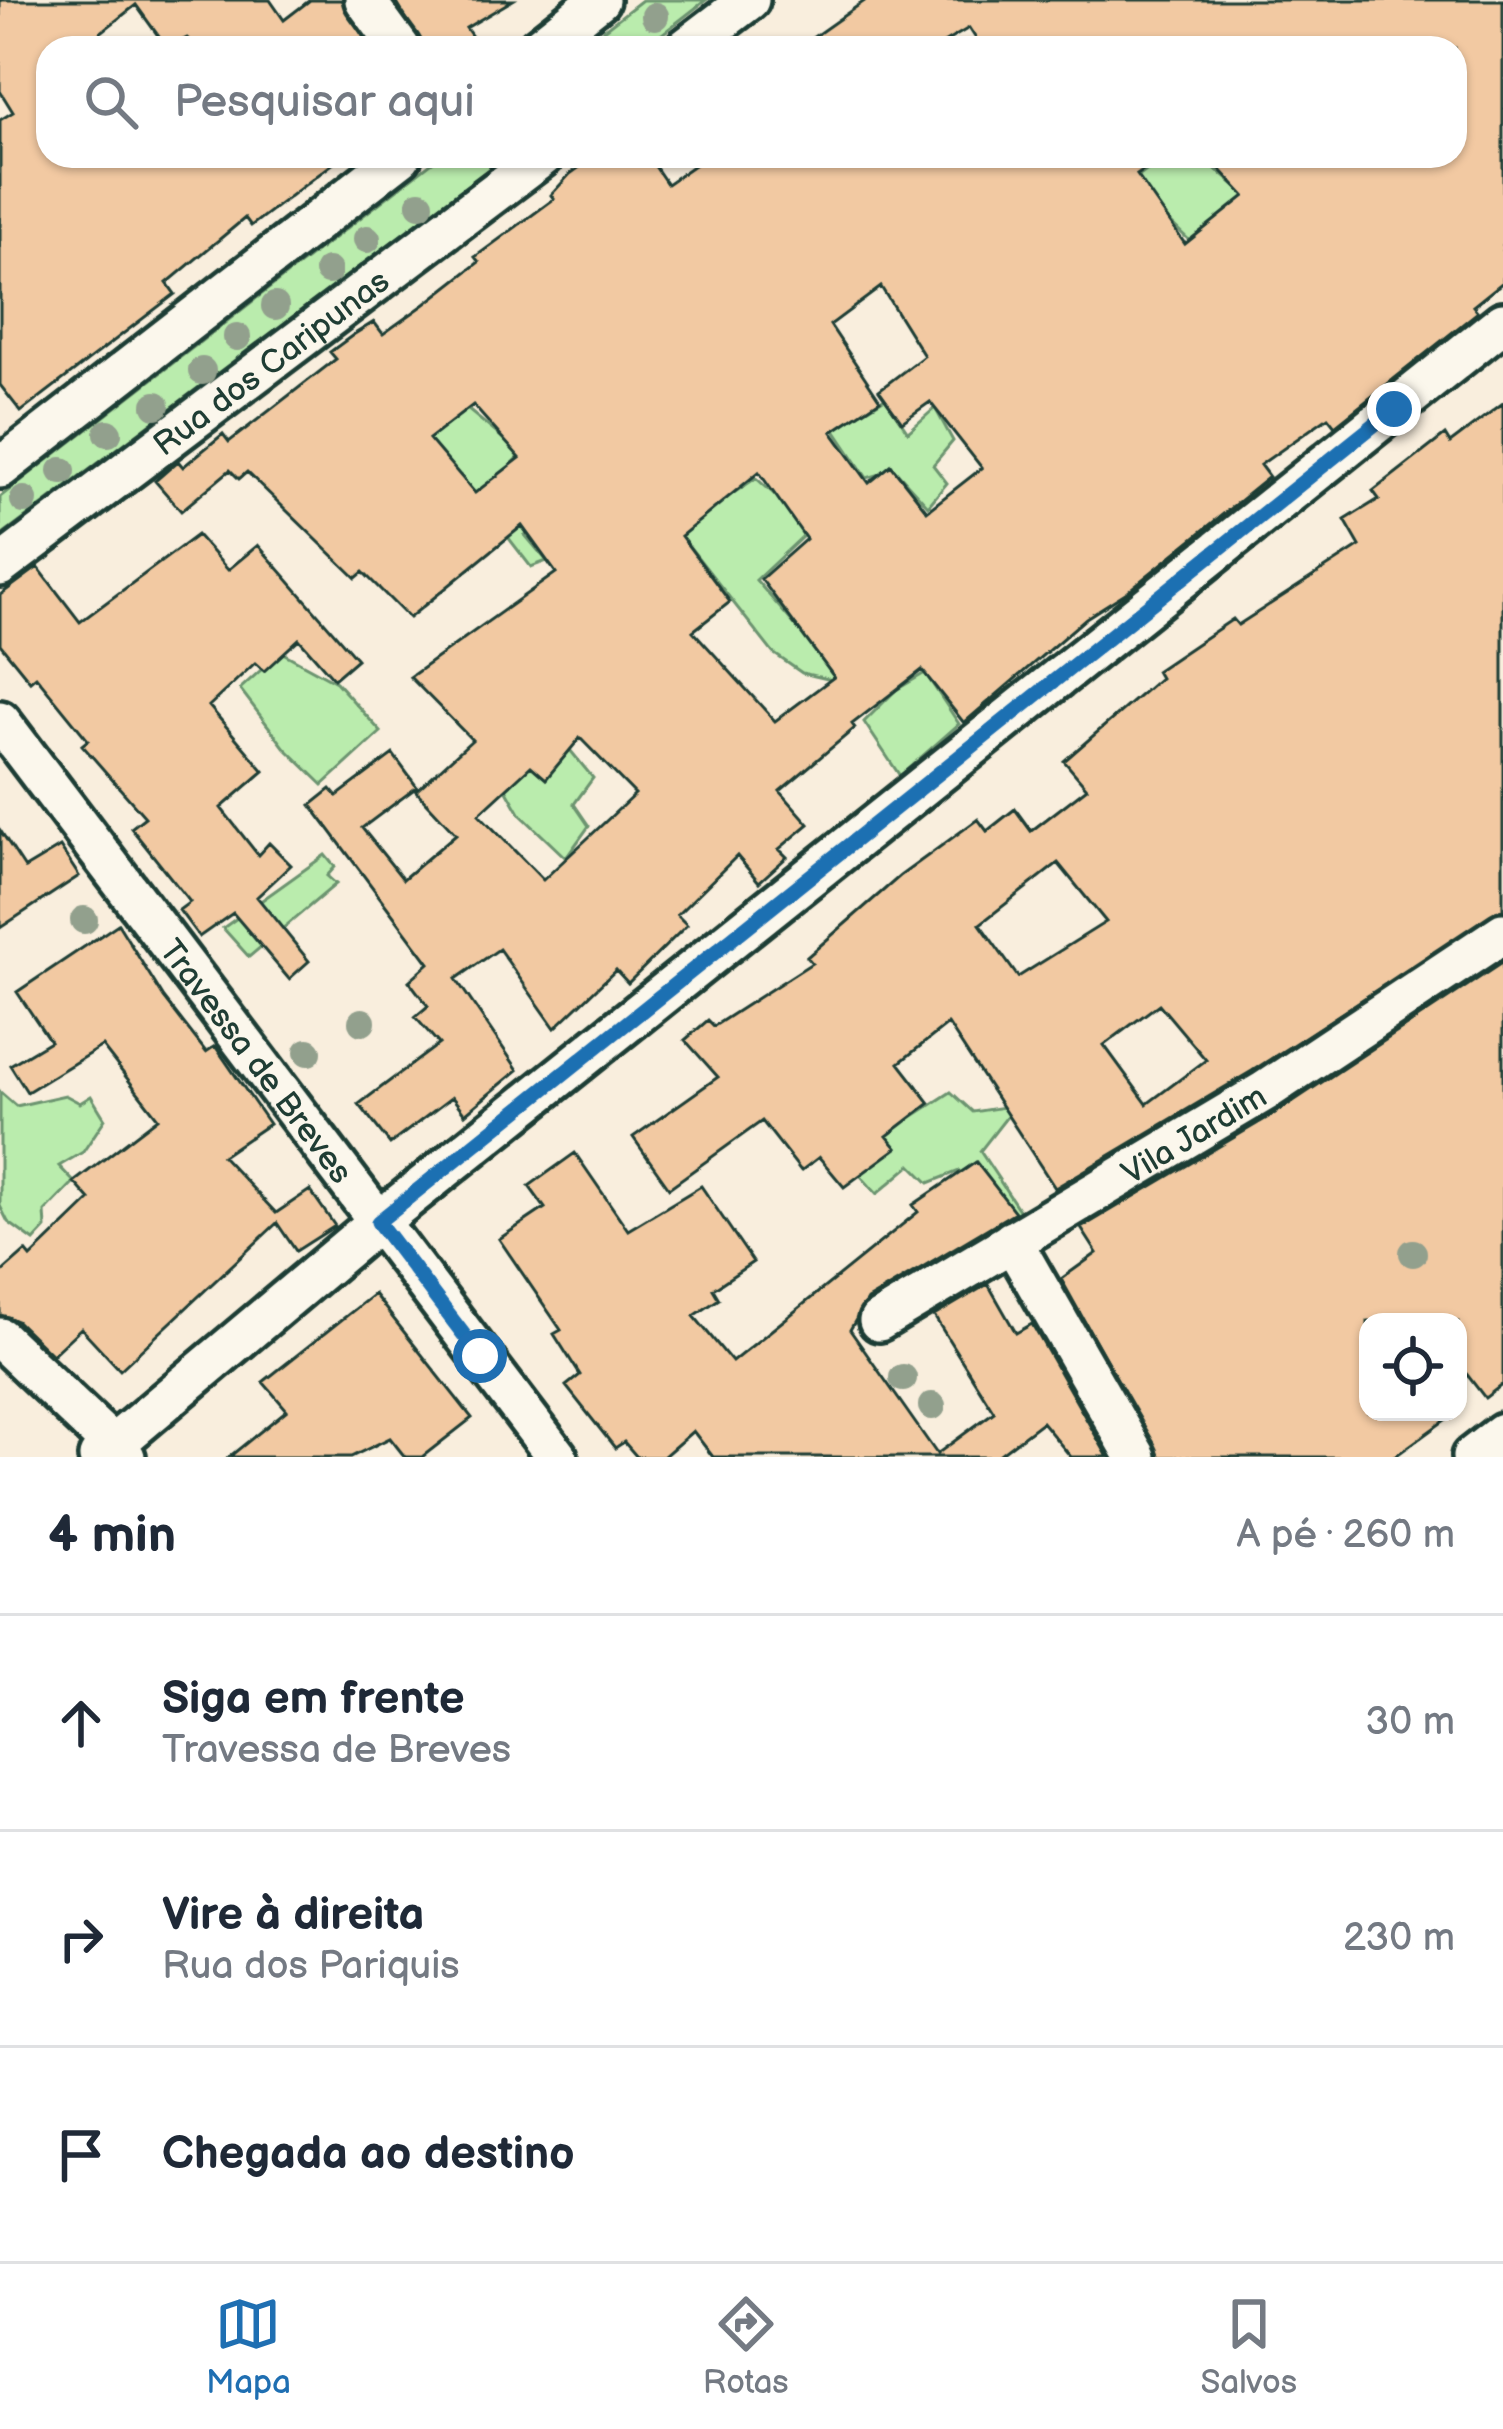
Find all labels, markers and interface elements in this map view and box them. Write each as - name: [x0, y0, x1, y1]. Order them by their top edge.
- search box: [36, 36, 1467, 168]
- icon: search: [78, 69, 144, 135]
- text: Pesquisar aqui: [174, 75, 475, 130]
- street label: Rua dos Caripunas: [146, 261, 398, 465]
- route end: [1367, 382, 1421, 436]
- street label: Travessa de Breves: [150, 932, 361, 1192]
- street label: Vila Jardim: [1115, 1077, 1274, 1194]
- map controls: [1359, 1313, 1467, 1421]
- button: locate: [1359, 1313, 1467, 1421]
- route start: [453, 1329, 507, 1383]
- text: 4 min: [48, 1505, 176, 1566]
- text: A pé · 260 m: [1237, 1512, 1455, 1559]
- text: Siga em frente: [162, 1672, 465, 1727]
- icon: ahead: [48, 1690, 114, 1756]
- text: 30 m: [1365, 1699, 1455, 1746]
- text: Travessa de Breves: [162, 1727, 511, 1774]
- text: Vire à direita: [162, 1888, 424, 1943]
- icon: right: [48, 1906, 114, 1972]
- text: 230 m: [1343, 1915, 1455, 1962]
- text: Rua dos Pariquis: [162, 1943, 460, 1990]
- icon: arrive: [48, 2122, 114, 2188]
- text: Chegada ao destino: [162, 2127, 575, 2182]
- tab: Mapa: [206, 2291, 291, 2403]
- tab: Rotas: [703, 2291, 789, 2403]
- tab: Salvos: [1201, 2291, 1297, 2403]

